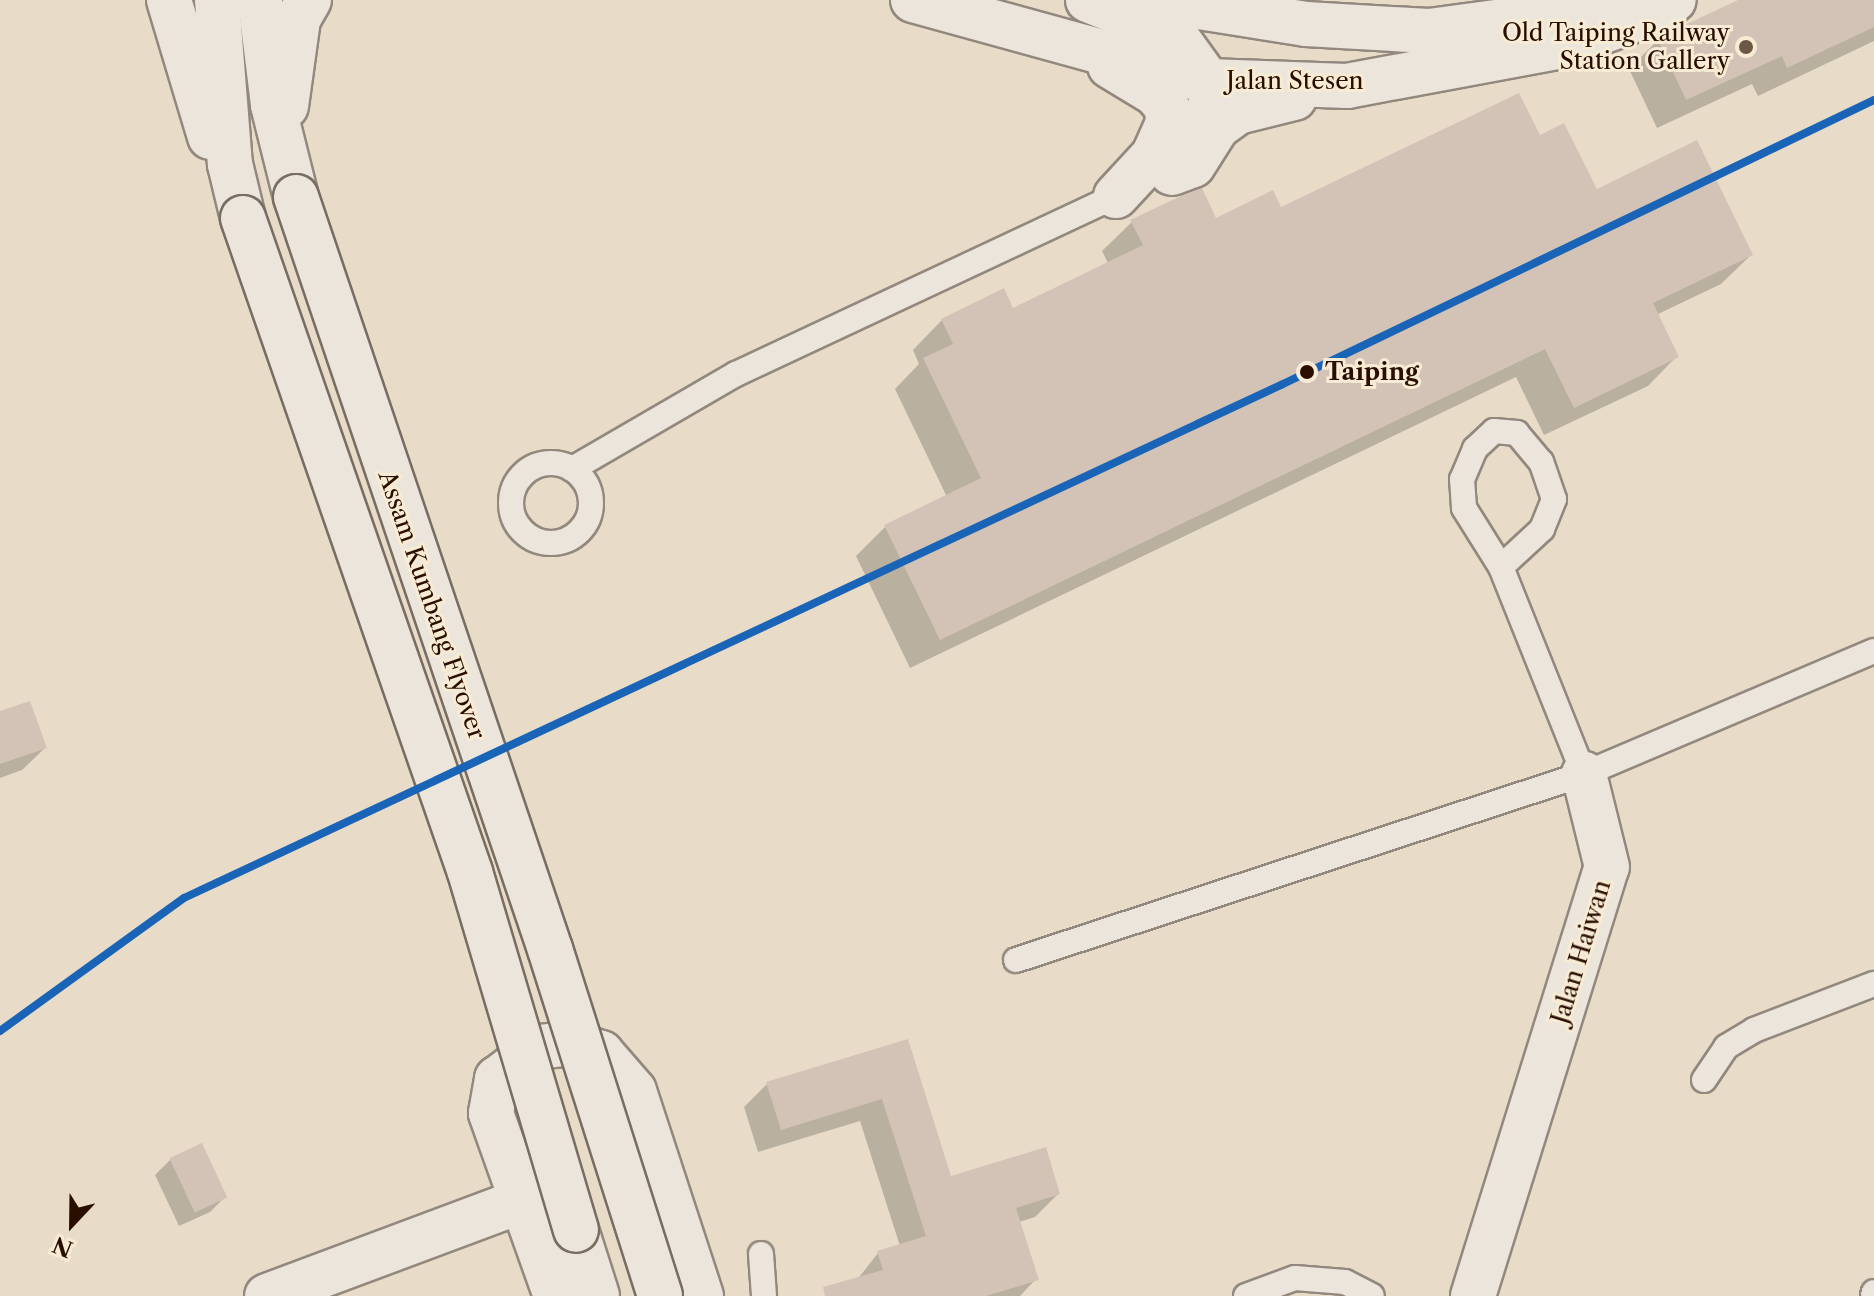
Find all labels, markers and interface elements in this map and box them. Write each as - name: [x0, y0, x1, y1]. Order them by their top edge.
- place label: Old Taiping Railway Station Gallery: [1501, 19, 1730, 75]
- marker: Old Taiping Railway Station Gallery: [1737, 38, 1755, 56]
- street label: Jalan Stesen: [1226, 67, 1364, 95]
- place label: Taiping: [1325, 358, 1419, 386]
- marker: Taiping: [1296, 361, 1318, 383]
- street label: Assam Kumbang Flyover: [372, 467, 492, 743]
- street label: Jalan Haiwan: [1545, 877, 1617, 1027]
- north arrow: [32, 1184, 112, 1264]
- text: N: [49, 1231, 77, 1263]

